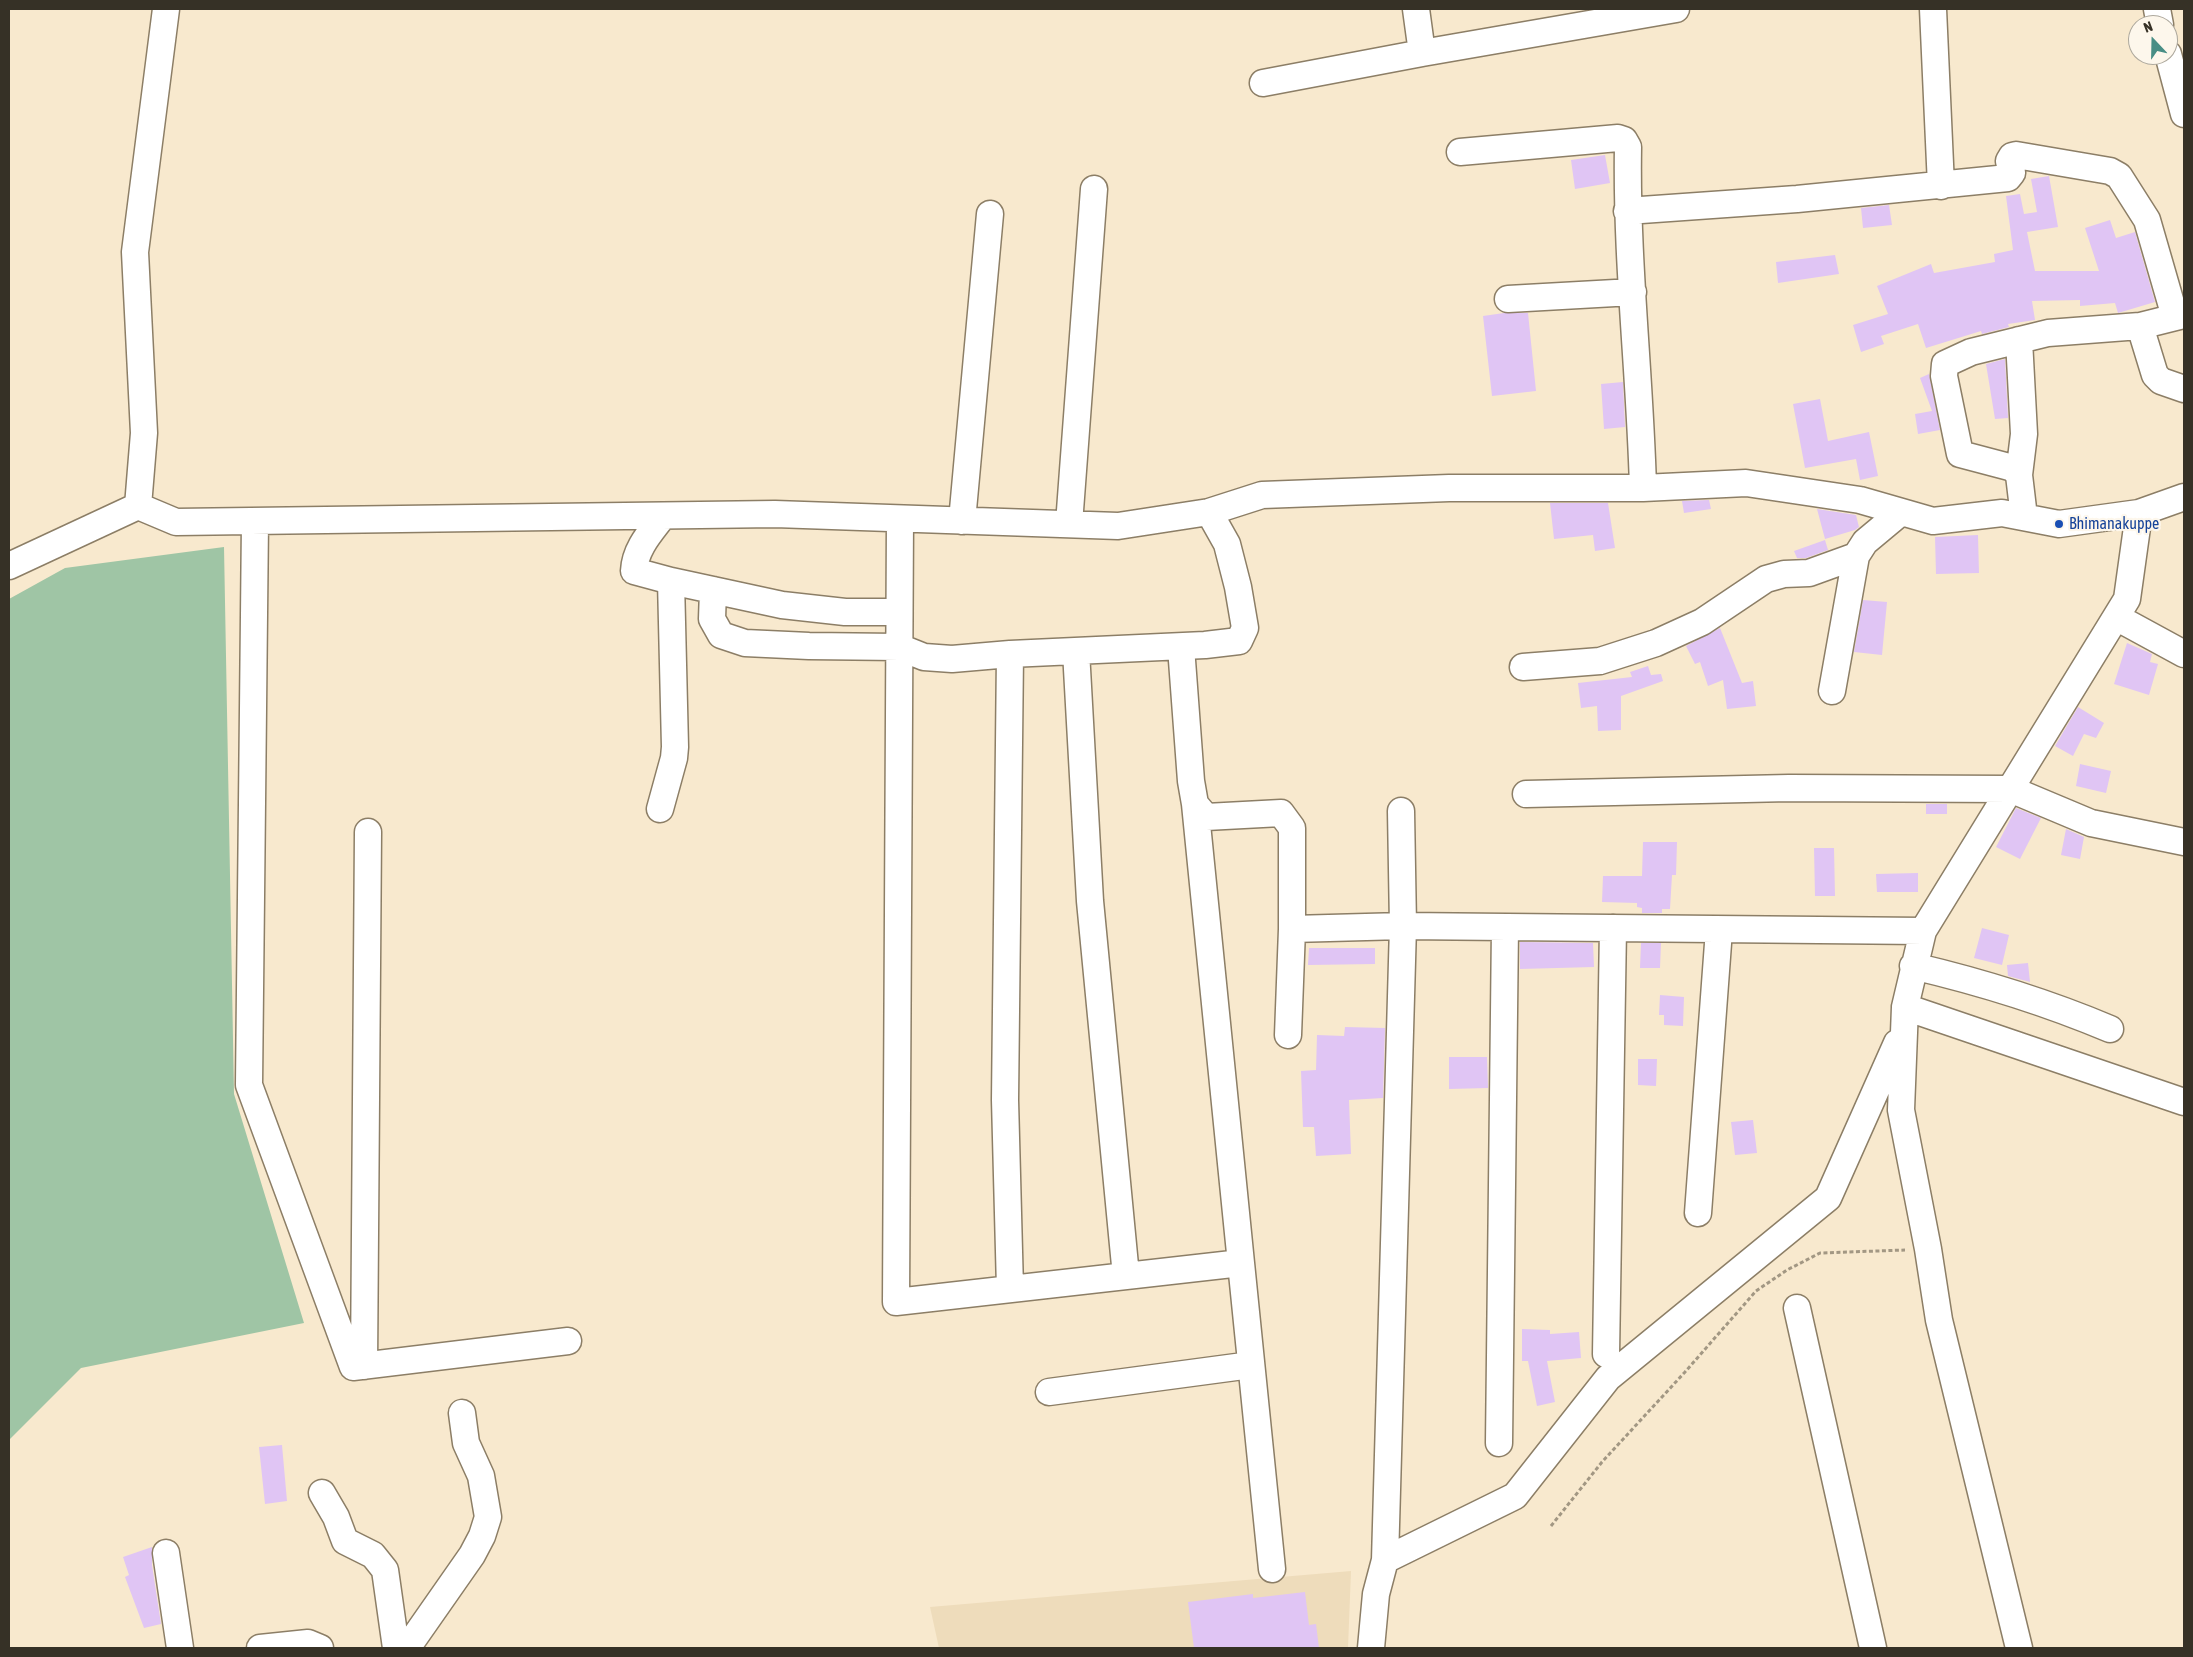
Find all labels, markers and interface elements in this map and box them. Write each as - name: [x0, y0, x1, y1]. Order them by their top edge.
- north arrow: [2128, 15, 2178, 65]
- text: N: [2141, 18, 2155, 36]
- place label: Bhimanakuppe: [2069, 514, 2159, 534]
- marker: Bhimanakuppe: [2053, 518, 2065, 530]

